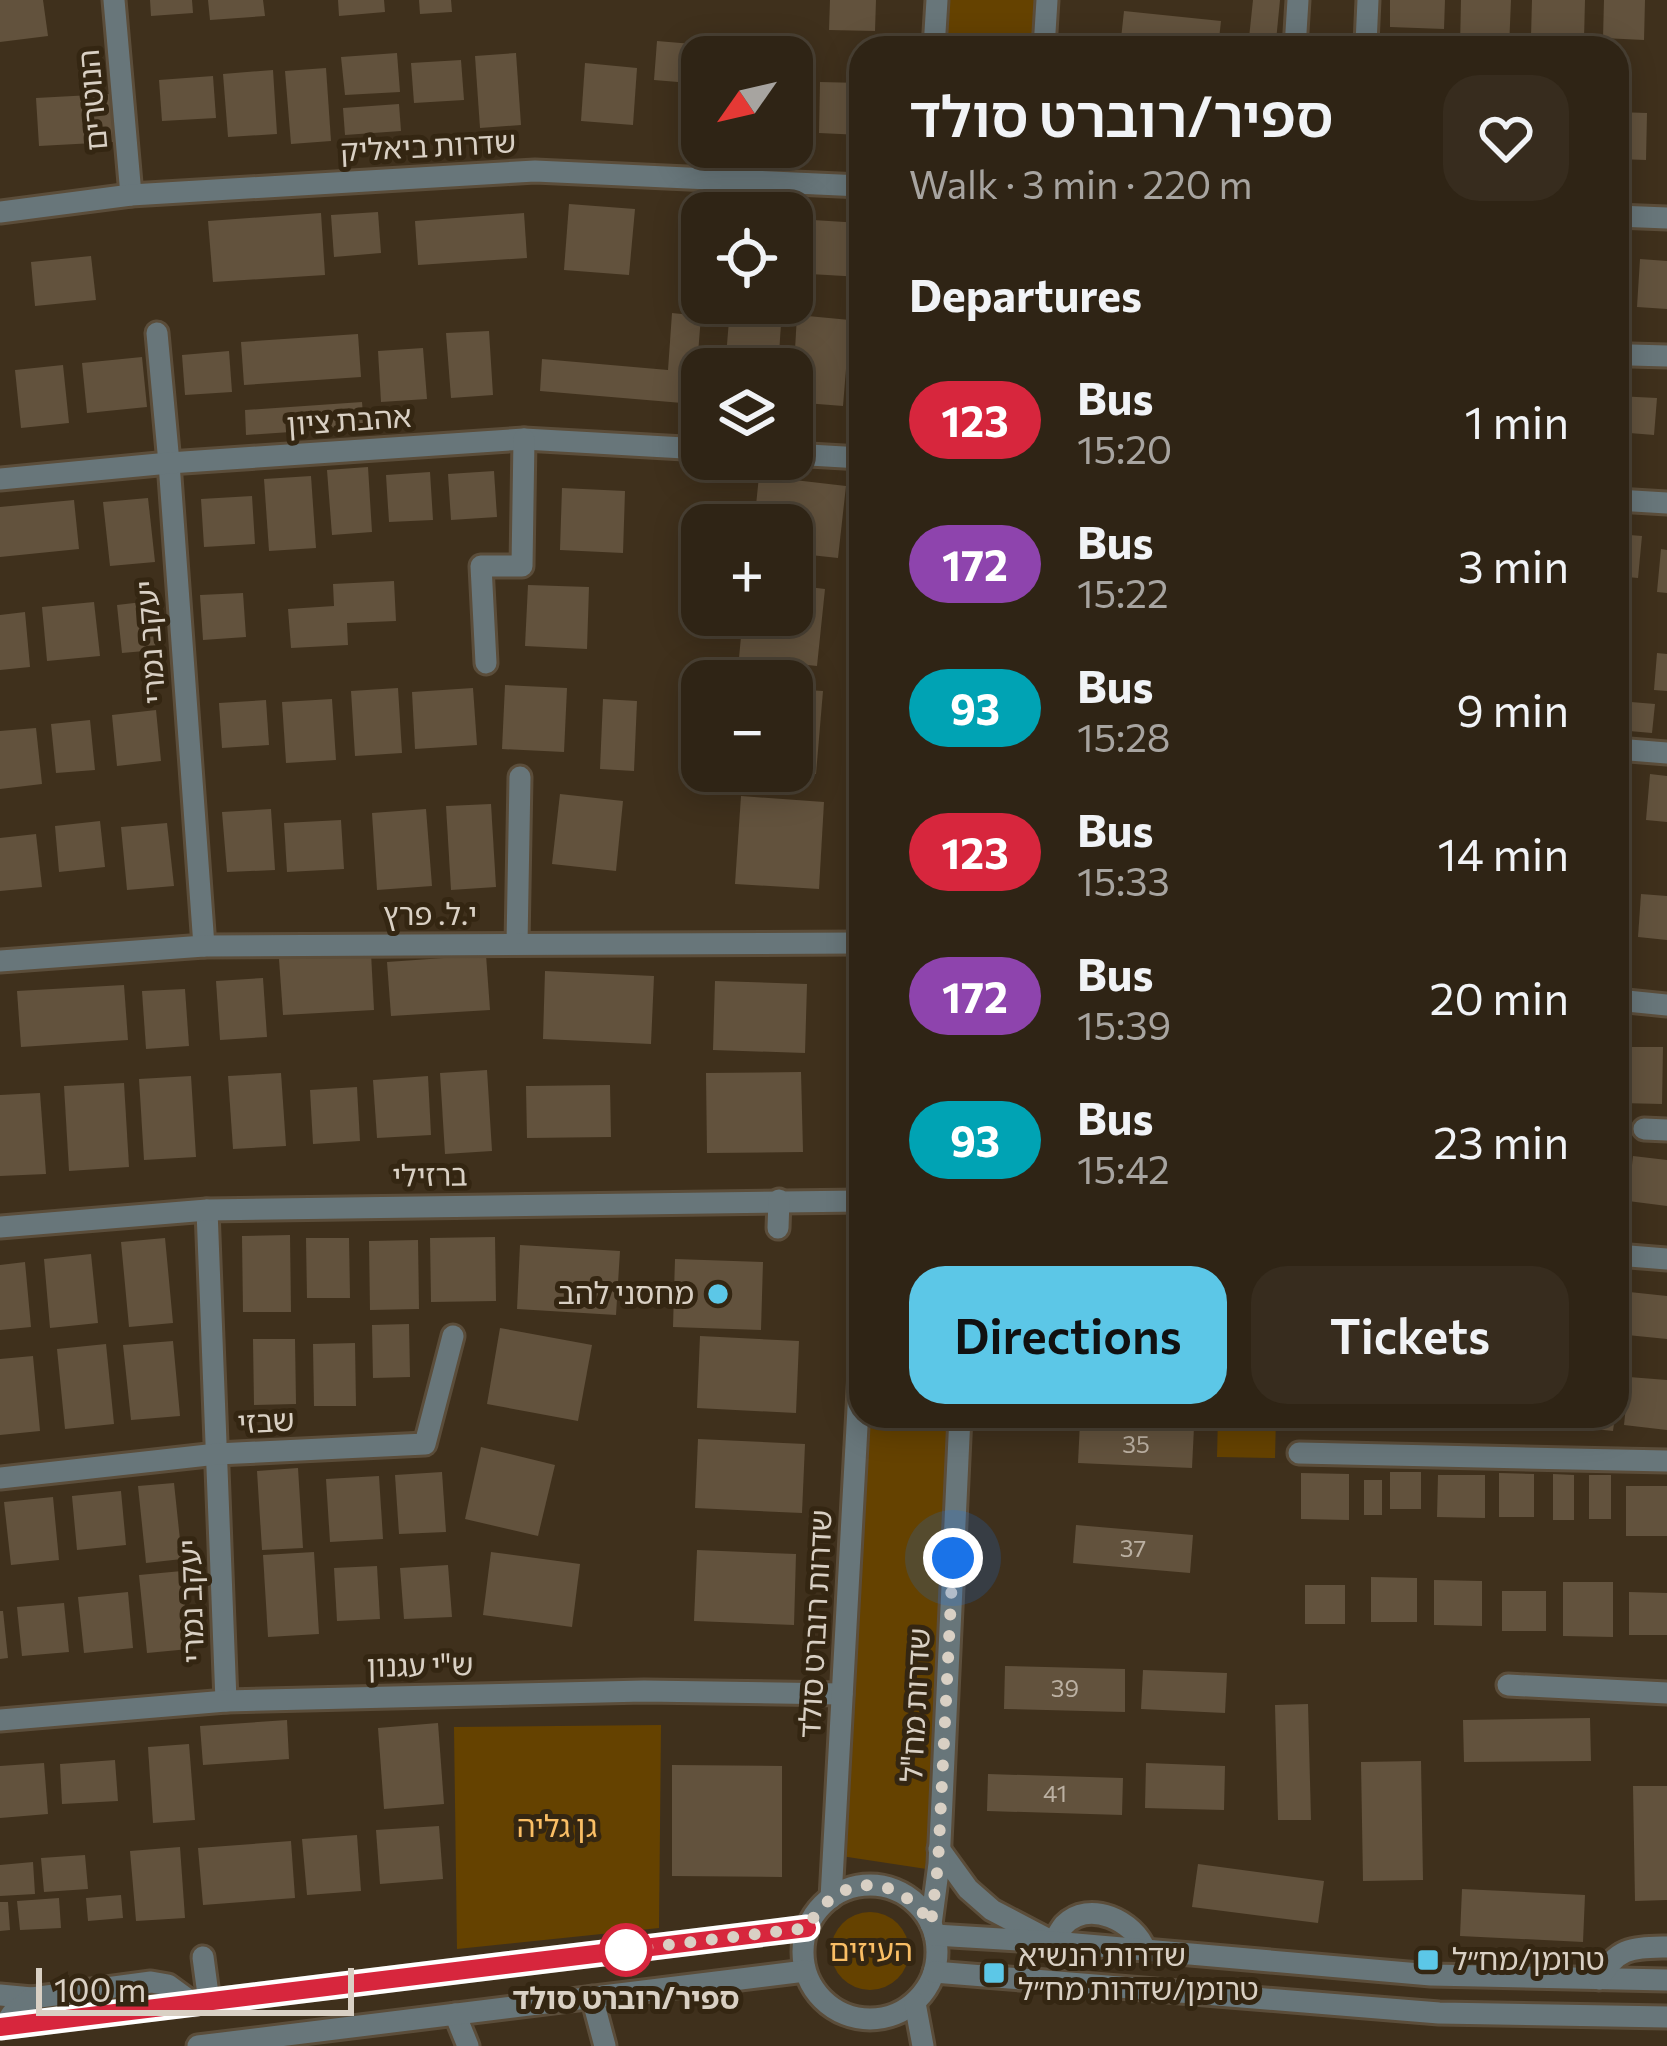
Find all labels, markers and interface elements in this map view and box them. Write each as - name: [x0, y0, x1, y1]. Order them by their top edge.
- north arrow: [681, 36, 813, 168]
- map controls: [681, 36, 813, 792]
- street label: הנוטרים: [68, 48, 113, 152]
- button: heart: [1443, 75, 1569, 201]
- text: ספיר/רוברט סולד: [909, 79, 1334, 149]
- street label: שדרות ביאליק: [339, 121, 517, 168]
- text: Walk · 3 min · 220 m: [909, 159, 1253, 207]
- button: locate: [681, 192, 813, 324]
- text: Departures: [909, 266, 1142, 321]
- button: layers: [681, 348, 813, 480]
- text: Bus: [1077, 369, 1153, 424]
- text: 1 min: [1465, 393, 1569, 448]
- text: 123: [941, 394, 1009, 446]
- street label: אהבת ציון: [285, 396, 412, 441]
- text: 15:20: [1077, 424, 1172, 472]
- button: +: [681, 504, 813, 636]
- text: Bus: [1077, 513, 1153, 568]
- text: 3 min: [1458, 537, 1569, 592]
- text: 172: [942, 538, 1008, 590]
- text: 15:22: [1077, 568, 1169, 616]
- street label: יעקב נמרי: [126, 579, 171, 705]
- text: Bus: [1077, 657, 1153, 712]
- button: −: [681, 660, 813, 792]
- text: 9 min: [1456, 681, 1569, 736]
- text: 93: [950, 682, 1000, 734]
- text: 15:28: [1077, 712, 1170, 760]
- text: Bus: [1077, 801, 1153, 856]
- text: 14 min: [1438, 825, 1569, 880]
- text: 123: [941, 826, 1009, 878]
- text: 15:33: [1077, 856, 1170, 904]
- street label: י.ל. פרץ: [383, 894, 477, 931]
- text: Bus: [1077, 945, 1153, 1000]
- text: 20 min: [1430, 969, 1569, 1024]
- text: 172: [942, 970, 1008, 1022]
- text: 15:39: [1077, 1000, 1171, 1048]
- text: Bus: [1077, 1089, 1153, 1144]
- text: 23 min: [1433, 1113, 1569, 1168]
- text: 93: [950, 1114, 1000, 1166]
- text: 15:42: [1077, 1144, 1170, 1192]
- street label: ברזילי: [392, 1154, 468, 1193]
- button: Directions: [909, 1266, 1227, 1404]
- button: Tickets: [1251, 1266, 1569, 1404]
- place label: מחסני להב: [558, 1273, 694, 1310]
- marker: מחסני להב: [705, 1281, 731, 1307]
- street label: שבזי: [236, 1400, 295, 1439]
- house number: 35: [1122, 1429, 1150, 1458]
- street label: שדרות רוברט סולד: [789, 1508, 838, 1739]
- your location: [923, 1528, 983, 1588]
- house number: 37: [1120, 1533, 1146, 1562]
- street label: יעקב נמרי: [169, 1538, 210, 1664]
- street label: שדרות מח"ל: [891, 1627, 936, 1783]
- street label: ש"י עגנון: [366, 1644, 474, 1683]
- house number: 39: [1051, 1673, 1079, 1702]
- house number: 41: [1043, 1778, 1067, 1807]
- park label: גן גליה: [517, 1806, 597, 1843]
- marker: ספיר/רוברט סולד: [601, 1925, 651, 1975]
- park label: העיזים: [829, 1930, 913, 1967]
- place label: שדרות הנשיא טרומן/שדרות מח״ל: [1018, 1935, 1259, 2006]
- place label: טרומן/מח״ל: [1452, 1939, 1605, 1976]
- marker: טרומן/מח״ל: [1415, 1947, 1441, 1973]
- marker: שדרות הנשיא טרומן/שדרות מח״ל: [981, 1960, 1007, 1986]
- scale bar: [36, 1962, 354, 2015]
- text: 100 m: [54, 1968, 146, 2009]
- place label: ספיר/רוברט סולד: [512, 1978, 740, 2015]

